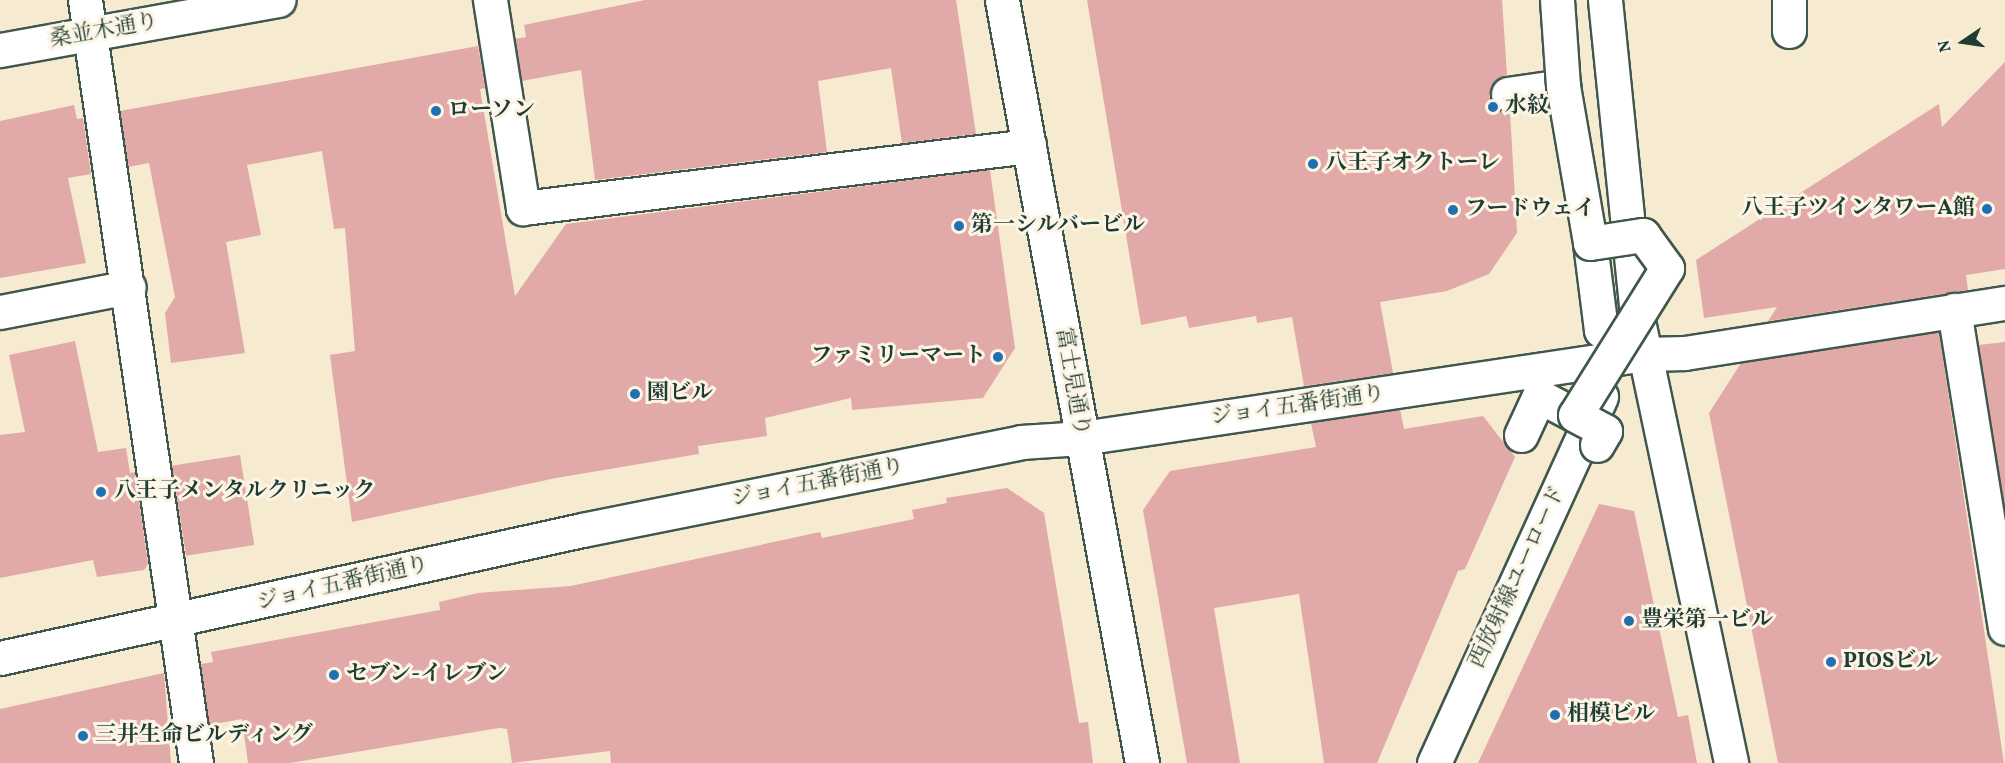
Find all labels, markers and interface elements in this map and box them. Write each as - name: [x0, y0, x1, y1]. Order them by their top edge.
- street label: 桑並木通り: [48, 8, 160, 54]
- north arrow: [1933, 12, 1993, 72]
- text: N: [1933, 38, 1957, 54]
- place label: 水紋: [1505, 94, 1549, 120]
- place label: ローソン: [448, 98, 536, 124]
- marker: 水紋: [1486, 100, 1500, 114]
- marker: ローソン: [429, 104, 443, 118]
- place label: 八王子オクトーレ: [1325, 151, 1501, 177]
- marker: 八王子オクトーレ: [1306, 157, 1320, 171]
- place label: 八王子ツインタワーA館: [1739, 196, 1975, 222]
- place label: フードウェイ: [1465, 197, 1596, 223]
- marker: 八王子ツインタワーA館: [1980, 202, 1994, 216]
- marker: フードウェイ: [1446, 203, 1460, 217]
- place label: 第一シルバービル: [971, 213, 1147, 239]
- marker: 第一シルバービル: [952, 219, 966, 233]
- street label: 富士見通り: [1049, 326, 1095, 438]
- place label: ファミリーマート: [810, 344, 986, 370]
- marker: ファミリーマート: [991, 350, 1005, 364]
- place label: 園ビル: [647, 381, 713, 407]
- street label: ジョイ五番街通り: [1209, 381, 1387, 431]
- marker: 園ビル: [628, 387, 642, 401]
- street label: ジョイ五番街通り: [729, 453, 907, 513]
- place label: 八王子メンタルクリニック: [114, 479, 378, 505]
- street label: 西放射線ユーロード: [1464, 482, 1572, 672]
- marker: 八王子メンタルクリニック: [92, 483, 110, 501]
- street label: ジョイ五番街通り: [254, 551, 432, 617]
- place label: 豊栄第一ビル: [1641, 608, 1773, 634]
- marker: 豊栄第一ビル: [1622, 614, 1636, 628]
- place label: PIOSビル: [1843, 649, 1938, 675]
- marker: PIOSビル: [1824, 655, 1838, 669]
- place label: セブン-イレブン: [346, 662, 509, 688]
- marker: セブン-イレブン: [327, 668, 341, 682]
- place label: 相模ビル: [1567, 702, 1655, 728]
- marker: 相模ビル: [1548, 708, 1562, 722]
- place label: 三井生命ビルディング: [95, 723, 315, 749]
- marker: 三井生命ビルディング: [76, 729, 90, 743]

